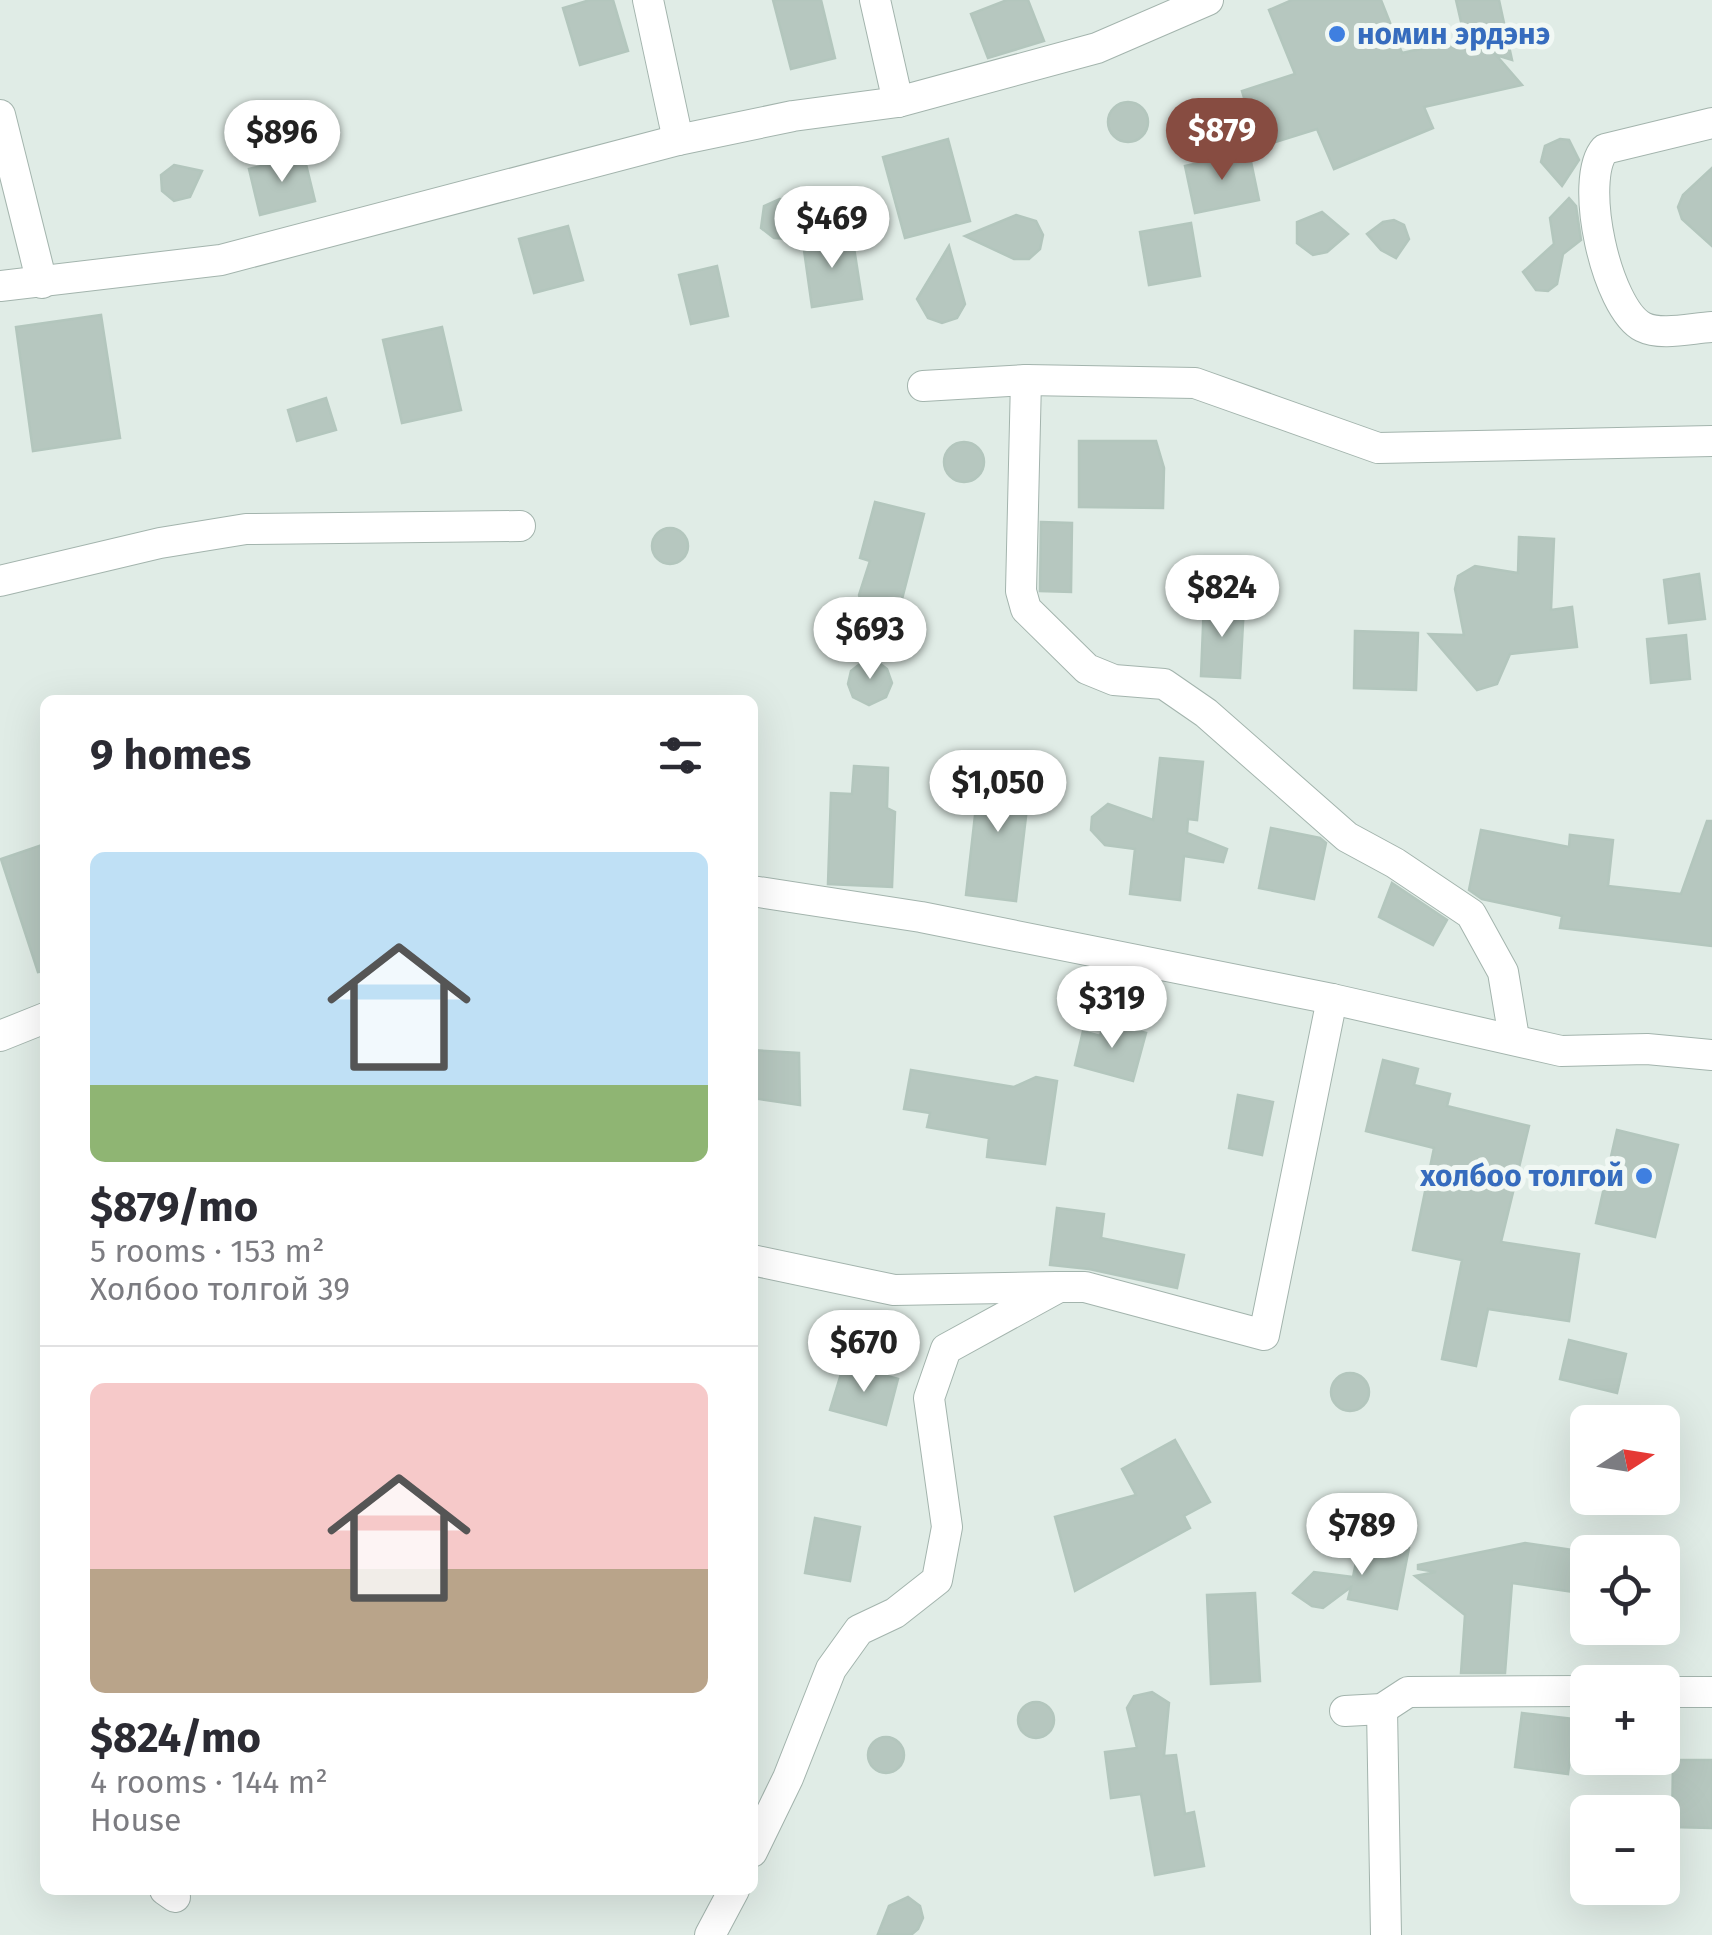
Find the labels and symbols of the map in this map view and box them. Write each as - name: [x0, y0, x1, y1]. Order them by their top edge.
- place label: номин эрдэнэ: [1357, 16, 1550, 52]
- marker: номин эрдэнэ: [1326, 23, 1348, 45]
- pin: $879: [1163, 98, 1281, 183]
- pin: $896: [223, 100, 341, 185]
- pin: $469: [773, 186, 891, 271]
- pin: $824: [1163, 555, 1281, 640]
- pin: $693: [811, 597, 929, 682]
- pin: $1,050: [917, 750, 1079, 835]
- pin: $319: [1053, 966, 1171, 1051]
- place label: холбоо толгой: [1419, 1158, 1624, 1194]
- marker: холбоо толгой: [1633, 1165, 1655, 1187]
- pin: $670: [805, 1310, 923, 1395]
- north arrow: [1570, 1405, 1680, 1515]
- pin: $789: [1303, 1493, 1421, 1578]

